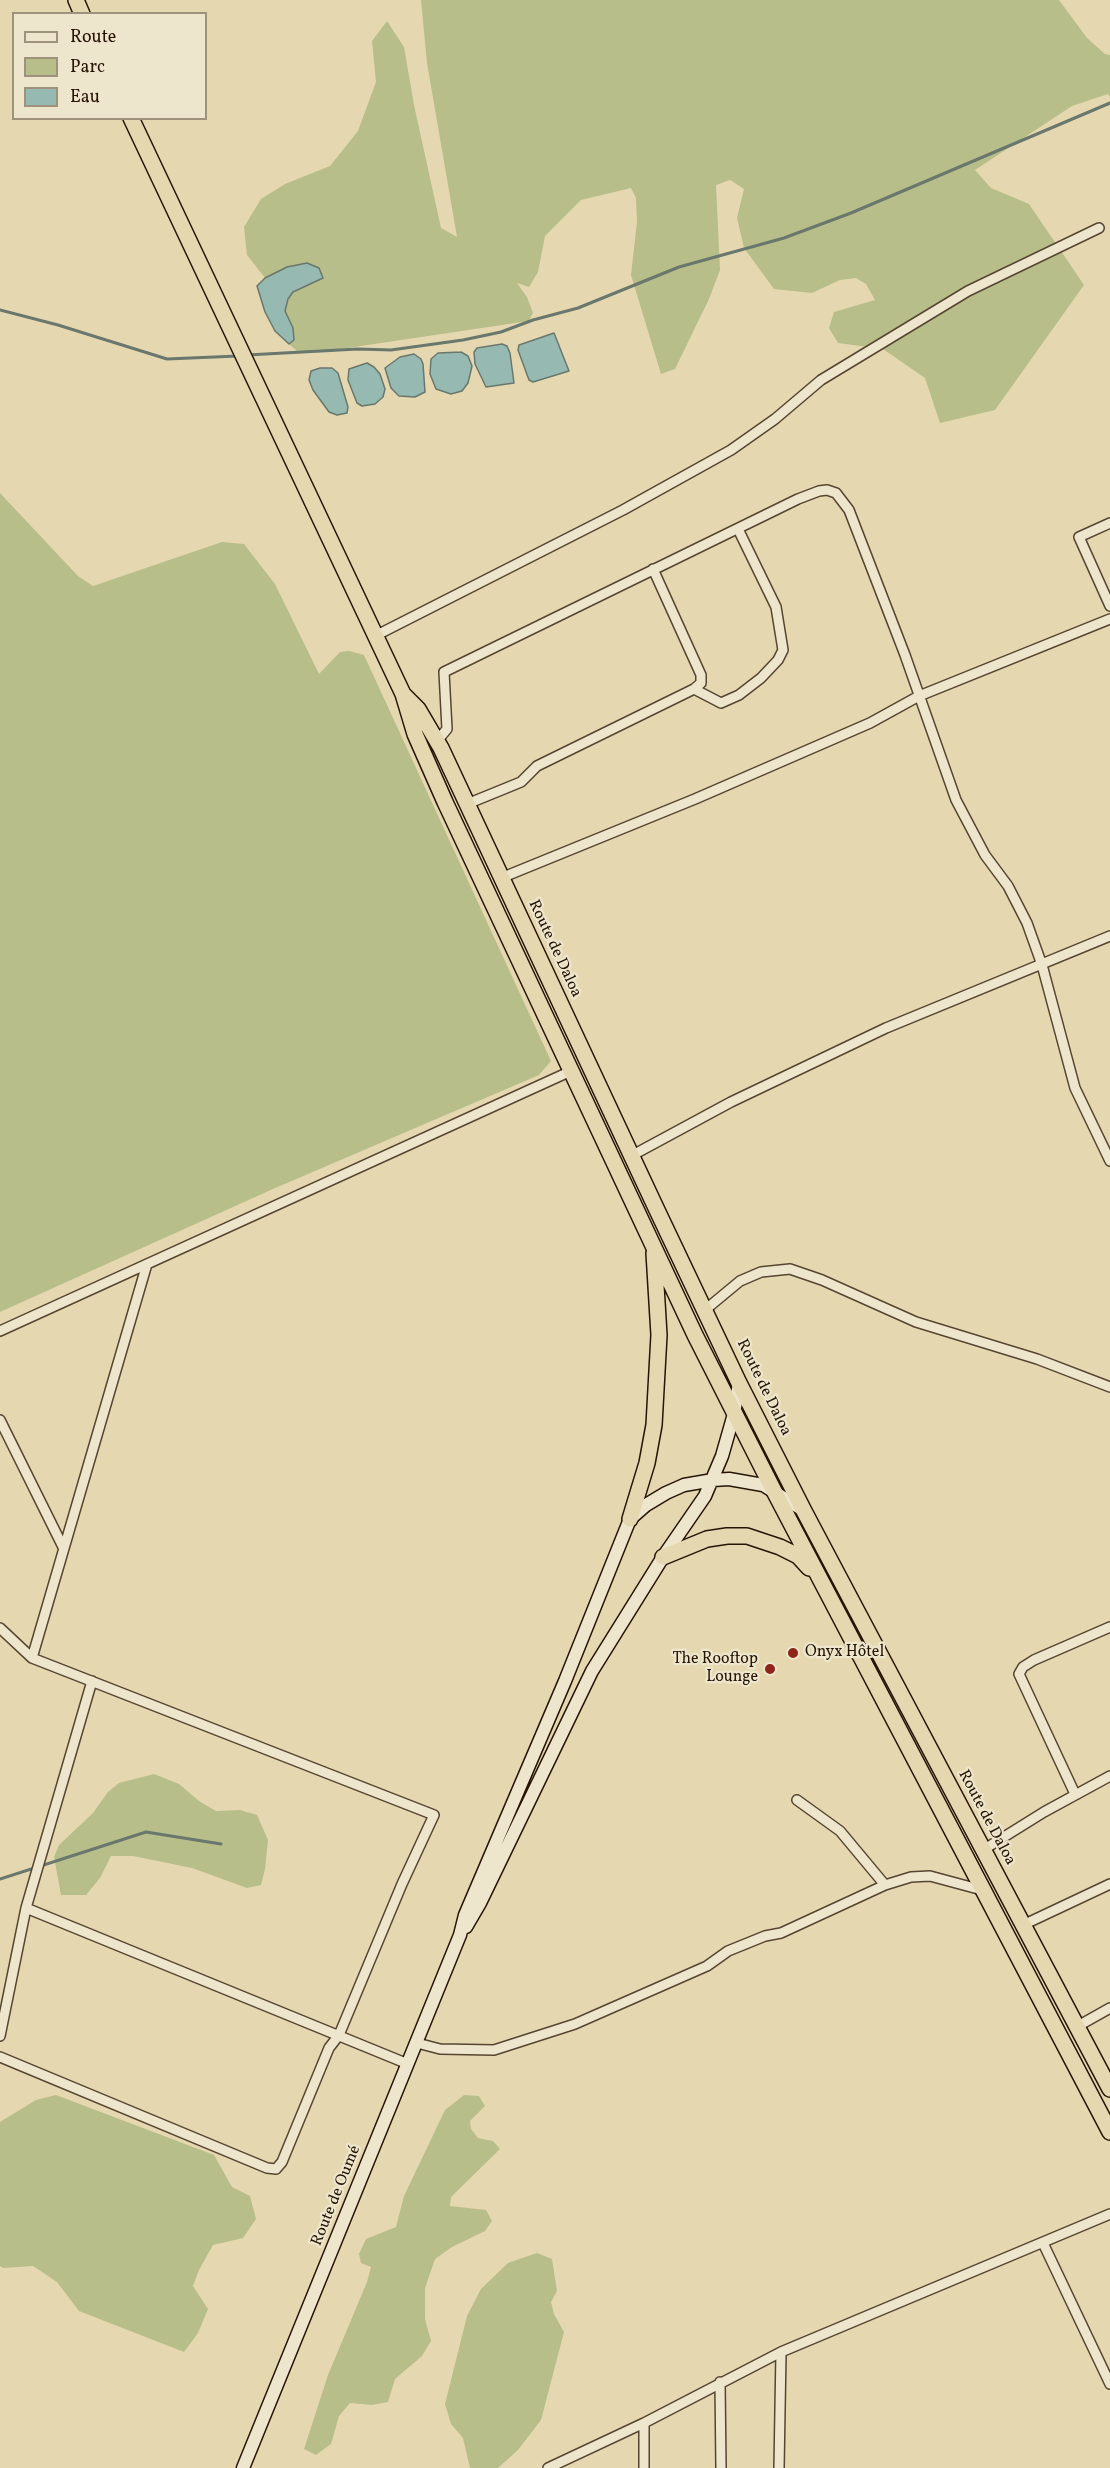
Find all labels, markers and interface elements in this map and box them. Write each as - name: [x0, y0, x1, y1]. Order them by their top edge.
- legend: [12, 12, 207, 120]
- text: Route: [70, 25, 116, 50]
- text: Parc: [70, 55, 105, 80]
- text: Eau: [70, 85, 100, 110]
- street label: Route de Daloa: [523, 897, 585, 1001]
- street label: Route de Daloa: [731, 1337, 795, 1439]
- place label: Onyx Hôtel: [805, 1643, 884, 1663]
- marker: Onyx Hôtel: [786, 1646, 800, 1660]
- place label: The Rooftop Lounge: [672, 1650, 758, 1688]
- marker: The Rooftop Lounge: [763, 1662, 777, 1676]
- street label: Route de Daloa: [953, 1767, 1019, 1869]
- street label: Route de Oumé: [308, 2143, 366, 2249]

